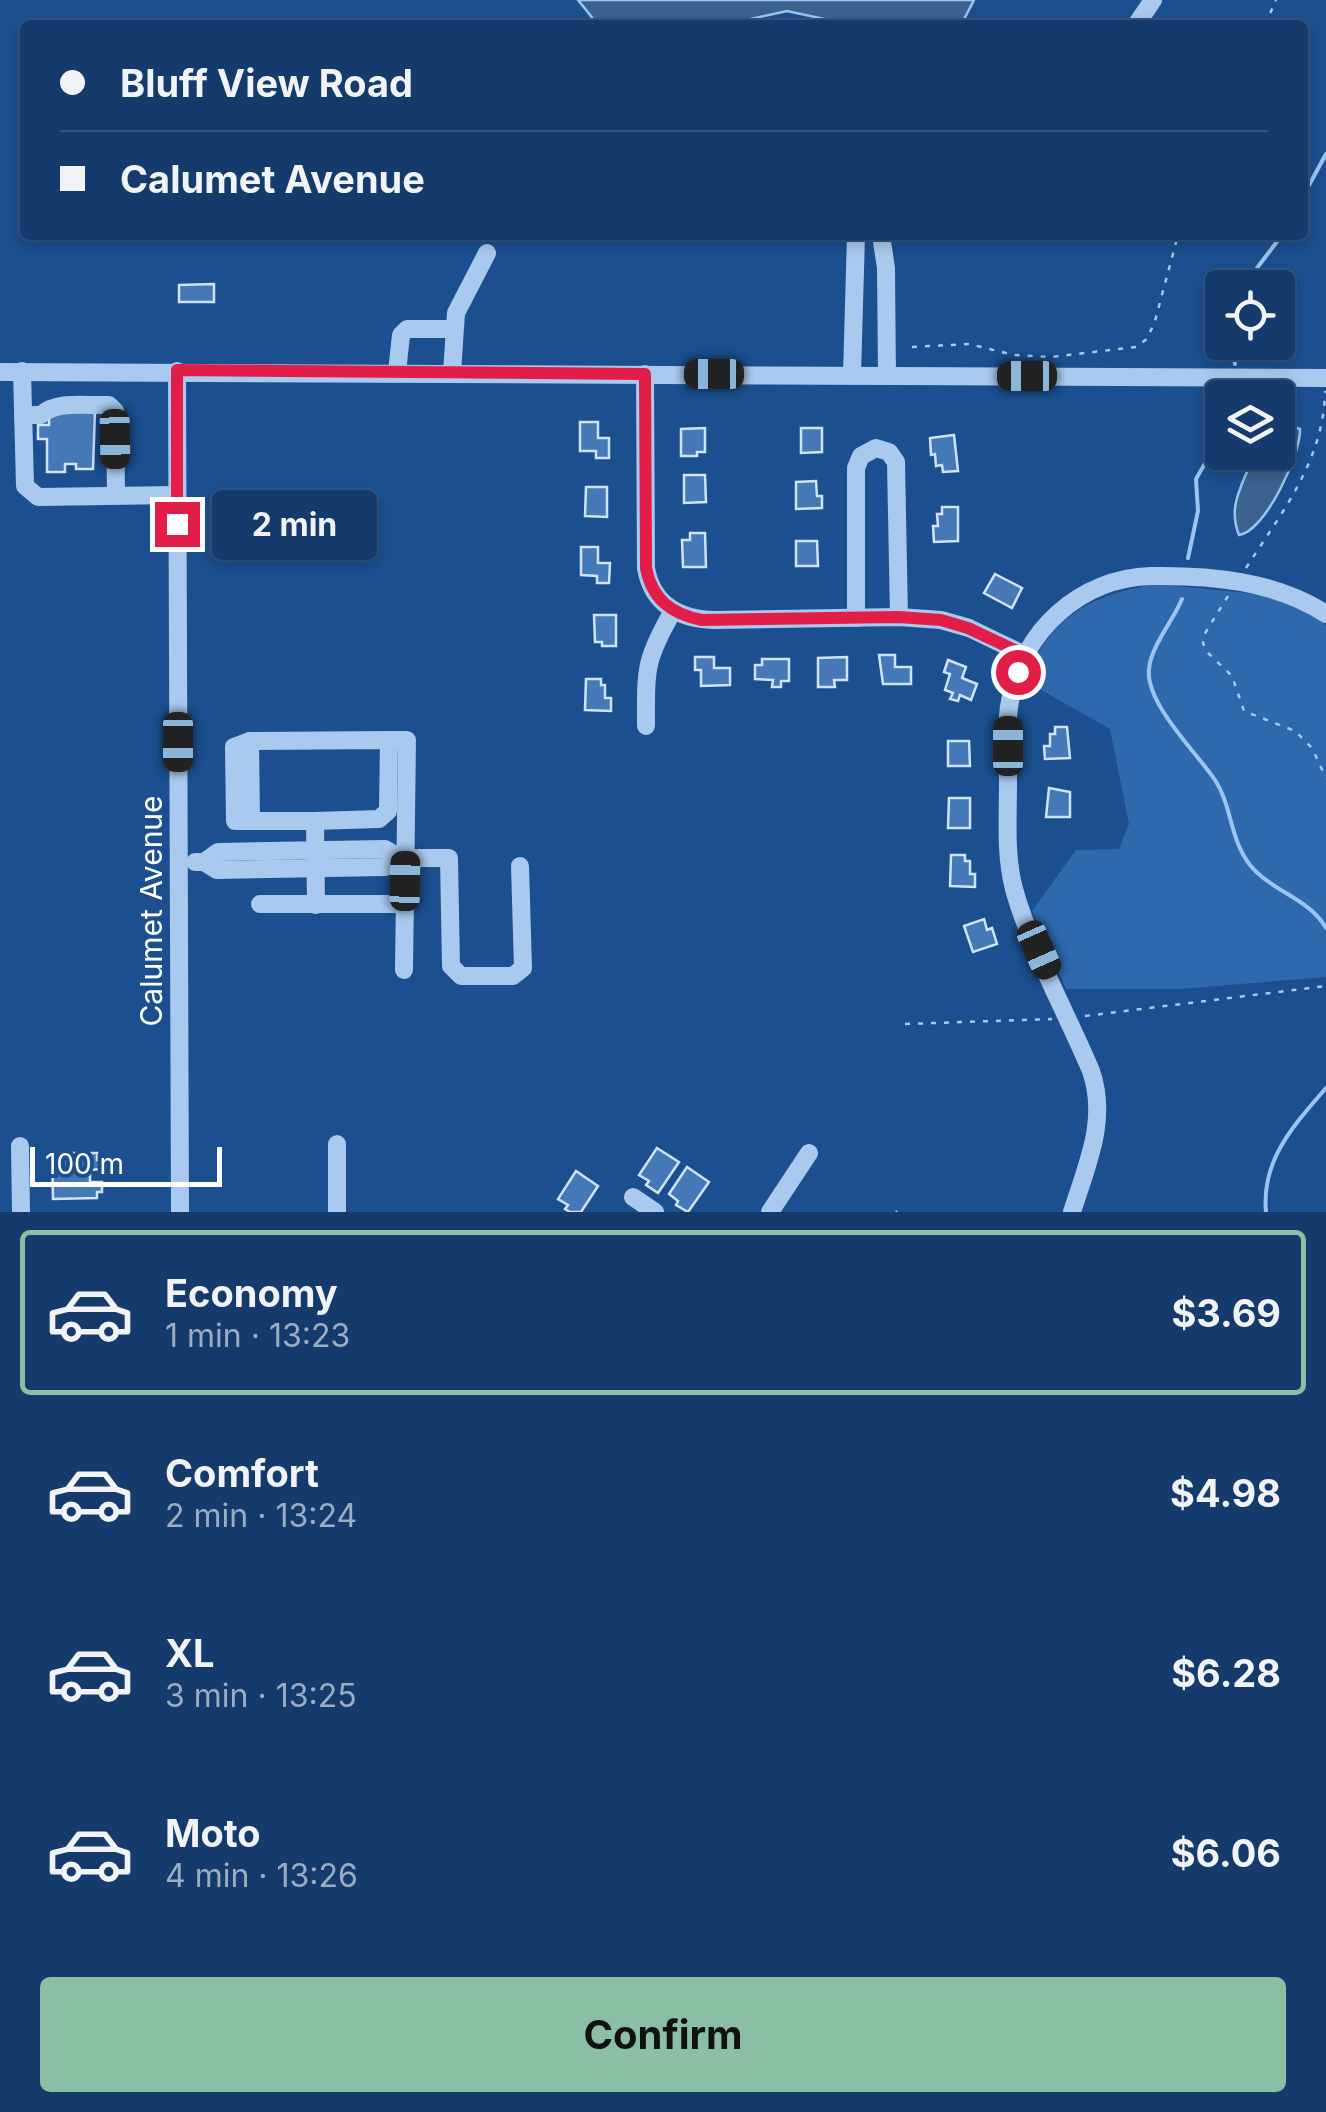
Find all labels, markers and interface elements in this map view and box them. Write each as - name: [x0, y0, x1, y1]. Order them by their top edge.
- text: Bluff View Road: [120, 60, 413, 106]
- text: Calumet Avenue: [120, 156, 425, 202]
- map controls: [1205, 270, 1295, 470]
- button: locate: [1205, 270, 1295, 360]
- car: [684, 359, 744, 389]
- car: [997, 361, 1057, 391]
- button: layers: [1205, 380, 1295, 470]
- car: [99, 409, 131, 469]
- callout: 2 min: [212, 489, 377, 559]
- route end: [155, 502, 200, 547]
- text: 2 min: [252, 505, 337, 544]
- route start: [996, 650, 1041, 695]
- car: [163, 712, 193, 772]
- car: [993, 716, 1023, 776]
- street label: Calumet Avenue: [133, 795, 169, 1027]
- car: [389, 851, 421, 911]
- car: [1013, 916, 1065, 984]
- scale bar: [30, 1142, 222, 1186]
- text: 100 m: [45, 1147, 124, 1181]
- icon: car: [45, 1268, 135, 1358]
- text: Economy: [165, 1270, 338, 1316]
- text: $3.69: [1171, 1290, 1281, 1336]
- text: 1 min · 13:23: [165, 1316, 350, 1355]
- icon: car: [45, 1448, 135, 1538]
- text: Comfort: [165, 1450, 319, 1496]
- text: $4.98: [1170, 1470, 1281, 1516]
- text: 2 min · 13:24: [165, 1496, 357, 1535]
- icon: car: [45, 1628, 135, 1718]
- text: XL: [165, 1630, 215, 1676]
- text: $6.28: [1171, 1650, 1281, 1696]
- text: 3 min · 13:25: [165, 1676, 357, 1715]
- icon: car: [45, 1808, 135, 1898]
- text: Moto: [165, 1810, 261, 1856]
- text: $6.06: [1171, 1830, 1281, 1876]
- text: 4 min · 13:26: [165, 1856, 358, 1895]
- button: Confirm: [40, 1977, 1286, 2092]

